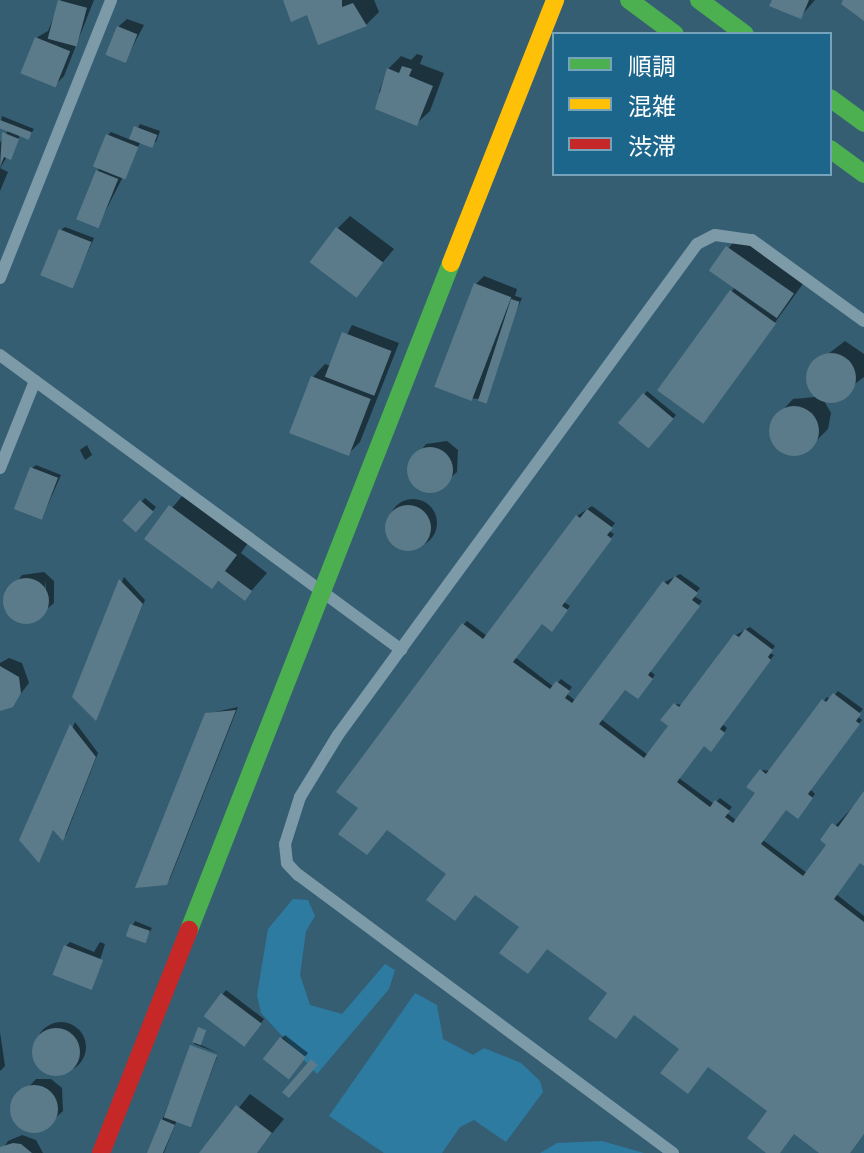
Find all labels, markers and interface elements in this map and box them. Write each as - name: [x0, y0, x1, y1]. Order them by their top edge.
- legend: [552, 32, 832, 176]
- text: 順調: [628, 53, 676, 81]
- text: 混雑: [628, 93, 676, 121]
- text: 渋滞: [628, 133, 676, 161]

